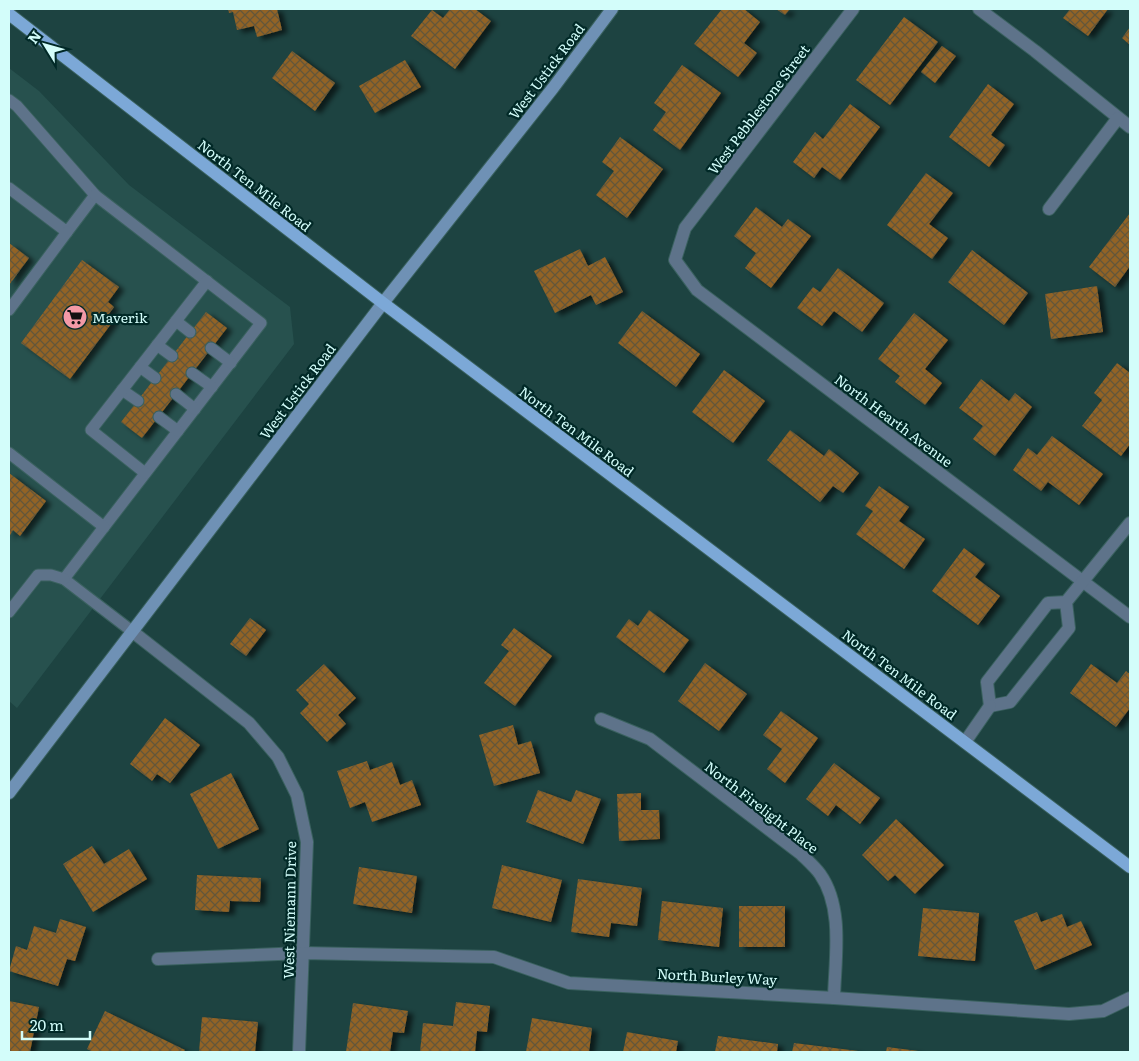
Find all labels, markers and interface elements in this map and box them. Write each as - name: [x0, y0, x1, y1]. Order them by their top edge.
- street label: West Ustick Road: [503, 19, 589, 123]
- north arrow: [20, 20, 70, 70]
- text: N: [22, 26, 45, 47]
- street label: West Pebblestone Street: [702, 40, 814, 178]
- street label: North Ten Mile Road: [194, 134, 316, 236]
- supermarket icon: Maverik: [62, 304, 88, 330]
- place label: Maverik: [92, 307, 148, 327]
- street label: West Ustick Road: [254, 339, 340, 443]
- street label: North Hearth Avenue: [831, 369, 957, 471]
- street label: North Ten Mile Road: [515, 381, 639, 481]
- street label: North Ten Mile Road: [838, 624, 962, 724]
- street label: North Firelight Place: [701, 756, 823, 858]
- street label: West Niemann Drive: [278, 841, 300, 979]
- street label: North Burley Way: [656, 963, 778, 989]
- scale bar: [22, 1008, 90, 1040]
- text: 20 m: [30, 1013, 64, 1036]

